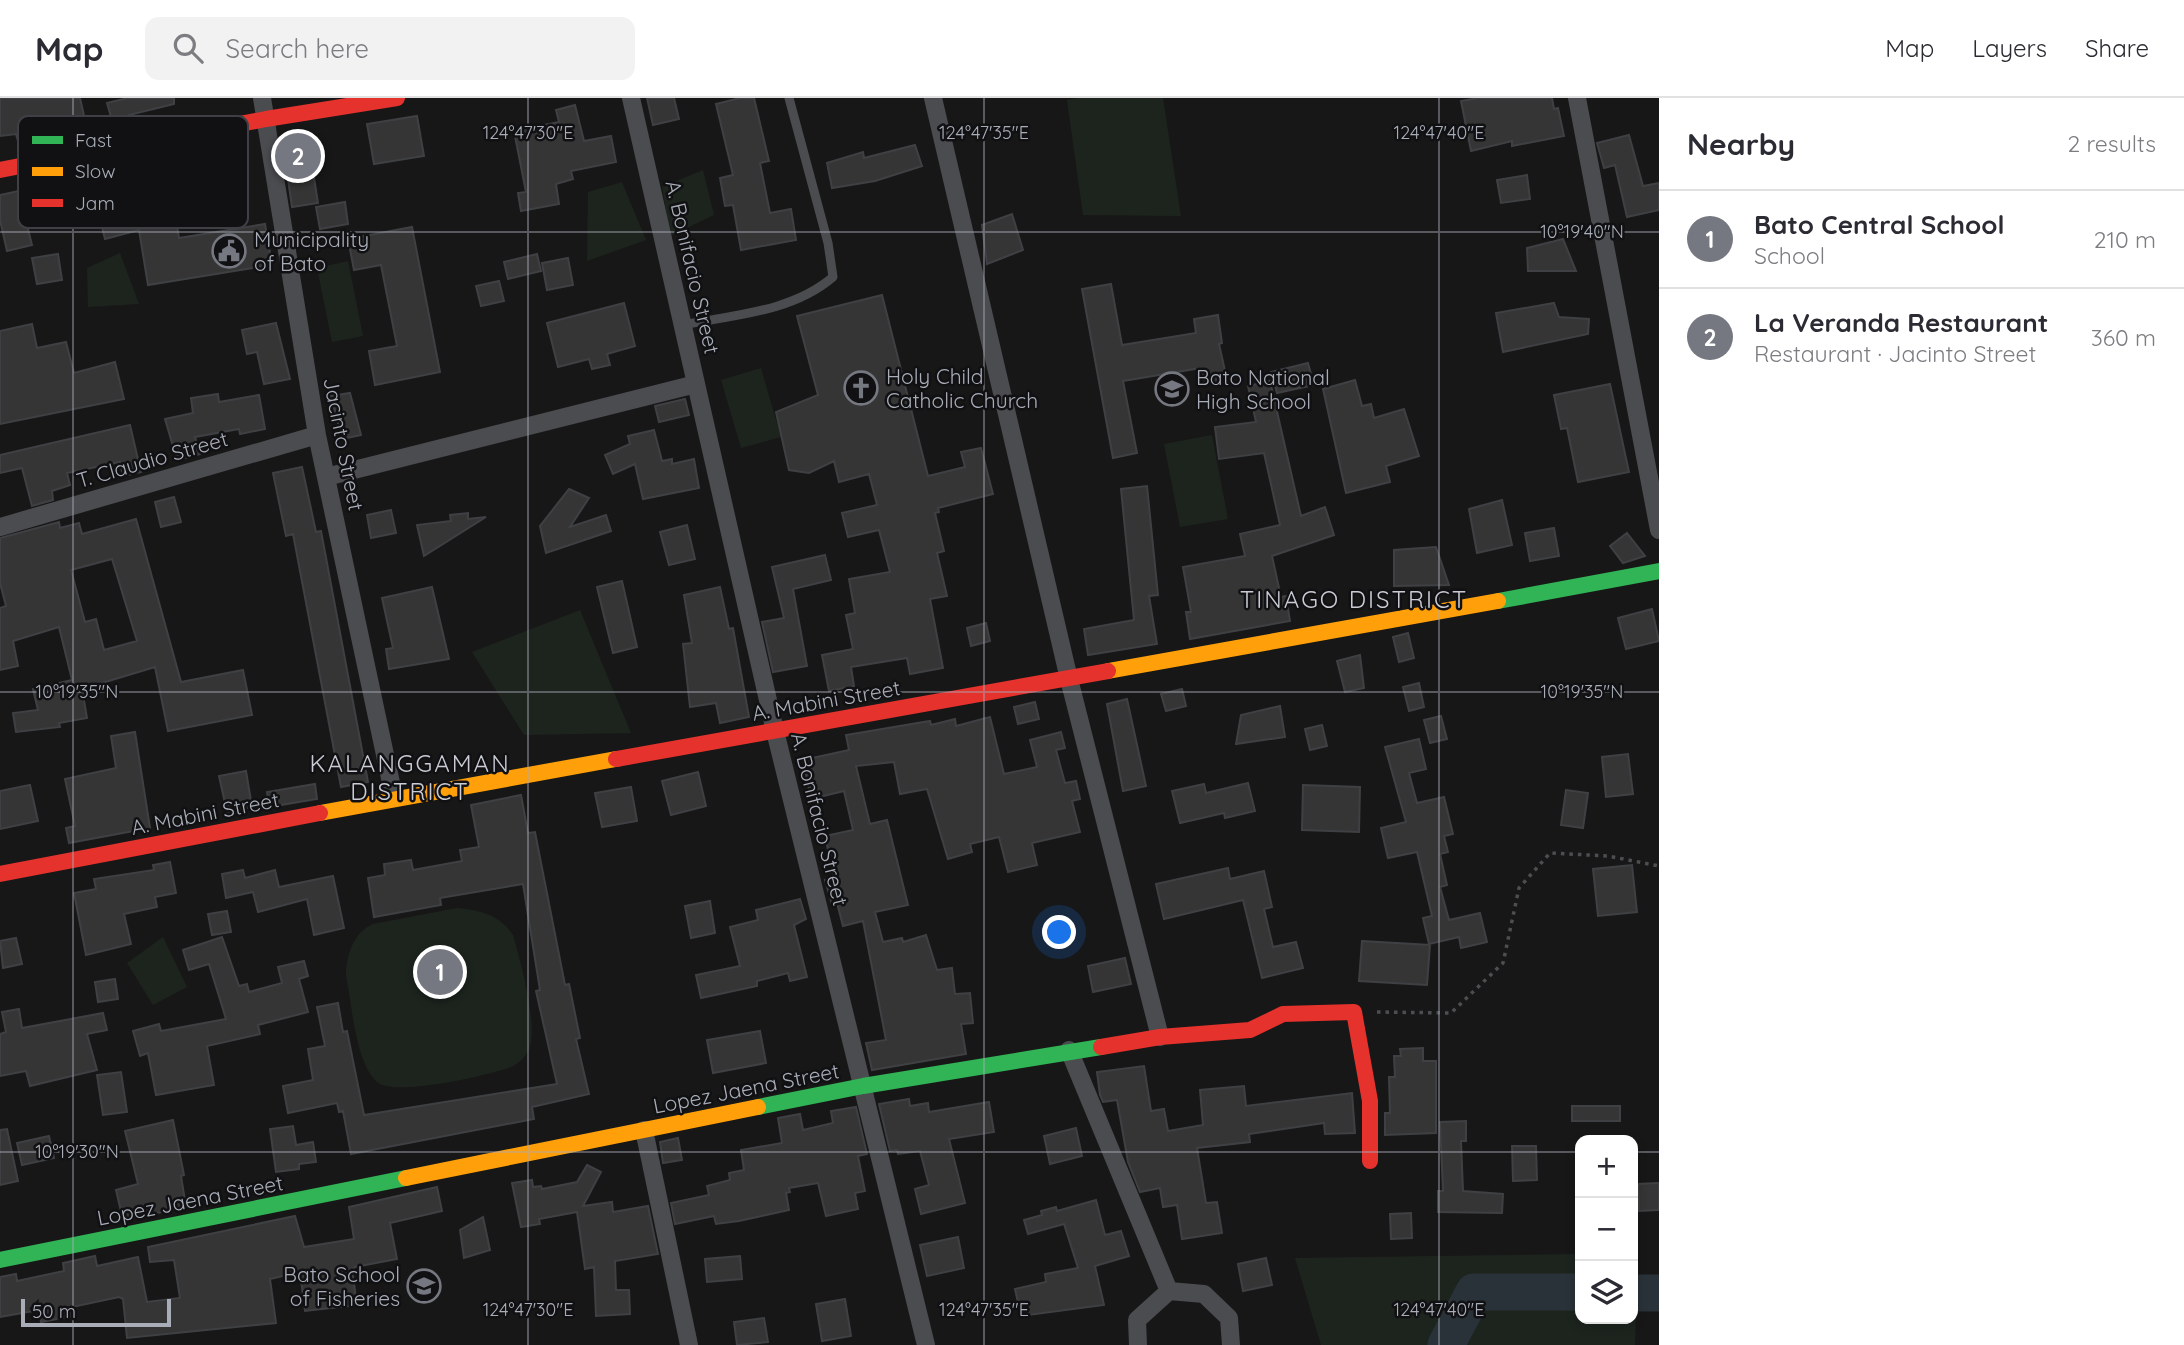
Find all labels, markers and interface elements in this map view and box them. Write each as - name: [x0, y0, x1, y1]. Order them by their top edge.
- search box: [145, 17, 635, 80]
- text: Map: [35, 28, 103, 69]
- icon: search: [169, 29, 207, 67]
- text: Search here: [225, 32, 369, 65]
- text: Map: [1885, 33, 1934, 63]
- text: Layers: [1972, 33, 2047, 63]
- text: Share: [2085, 33, 2149, 63]
- legend: [18, 116, 248, 228]
- text: 124°47'30"E: [483, 121, 573, 144]
- text: 124°47'35"E: [939, 121, 1029, 144]
- text: 124°47'40"E: [1394, 121, 1484, 144]
- text: Nearby: [1687, 125, 1795, 163]
- text: Fast: [75, 128, 112, 152]
- text: 2 results: [2067, 129, 2156, 158]
- pin: 2: [275, 130, 321, 182]
- text: Slow: [75, 159, 116, 183]
- street label: A. Bonifacio Street: [660, 178, 726, 356]
- text: Jam: [75, 191, 115, 215]
- text: Bato Central School: [1754, 208, 2004, 241]
- text: 10°19'40"N: [1540, 220, 1624, 243]
- text: 1: [1706, 225, 1714, 254]
- text: 210 m: [2094, 225, 2156, 254]
- place label: Municipality of Bato: [254, 226, 369, 276]
- public building icon: Municipality of Bato: [210, 232, 248, 270]
- text: School: [1754, 241, 1825, 270]
- text: La Veranda Restaurant: [1754, 306, 2048, 339]
- text: 2: [1703, 323, 1717, 352]
- text: 360 m: [2091, 323, 2156, 352]
- text: Restaurant · Jacinto Street: [1754, 339, 2036, 368]
- place label: Holy Child Catholic Church: [886, 363, 1038, 413]
- place label: Bato National High School: [1196, 364, 1330, 414]
- church icon: Holy Child Catholic Church: [842, 369, 880, 407]
- school or university icon: Bato National High School: [1153, 370, 1191, 408]
- street label: Jacinto Street: [318, 375, 370, 513]
- street label: T. Claudio Street: [73, 425, 231, 493]
- district label: TINAGO DISTRICT: [1240, 584, 1468, 614]
- street label: A. Mabini Street: [750, 674, 902, 726]
- text: 10°19'35"N: [36, 680, 118, 703]
- text: 10°19'35"N: [1541, 680, 1623, 703]
- street label: A. Bonifacio Street: [786, 730, 854, 908]
- district label: KALANGGAMAN DISTRICT: [309, 748, 511, 806]
- street label: A. Mabini Street: [129, 786, 281, 840]
- your location: [1042, 915, 1076, 949]
- pin: 1: [417, 946, 463, 998]
- street label: Lopez Jaena Street: [651, 1057, 841, 1119]
- map controls: [1575, 1135, 1638, 1324]
- button: +: [1575, 1135, 1638, 1198]
- text: 10°19'30"N: [35, 1140, 119, 1163]
- street label: Lopez Jaena Street: [95, 1169, 285, 1231]
- button: −: [1575, 1198, 1638, 1261]
- place label: Bato School of Fisheries: [283, 1261, 400, 1311]
- button: layers: [1575, 1261, 1638, 1324]
- school or university icon: Bato School of Fisheries: [405, 1267, 443, 1305]
- scale bar: [21, 1296, 172, 1328]
- text: 124°47'30"E: [483, 1298, 573, 1321]
- text: 124°47'35"E: [939, 1298, 1029, 1321]
- text: 124°47'40"E: [1394, 1298, 1484, 1321]
- text: 50 m: [32, 1299, 76, 1323]

